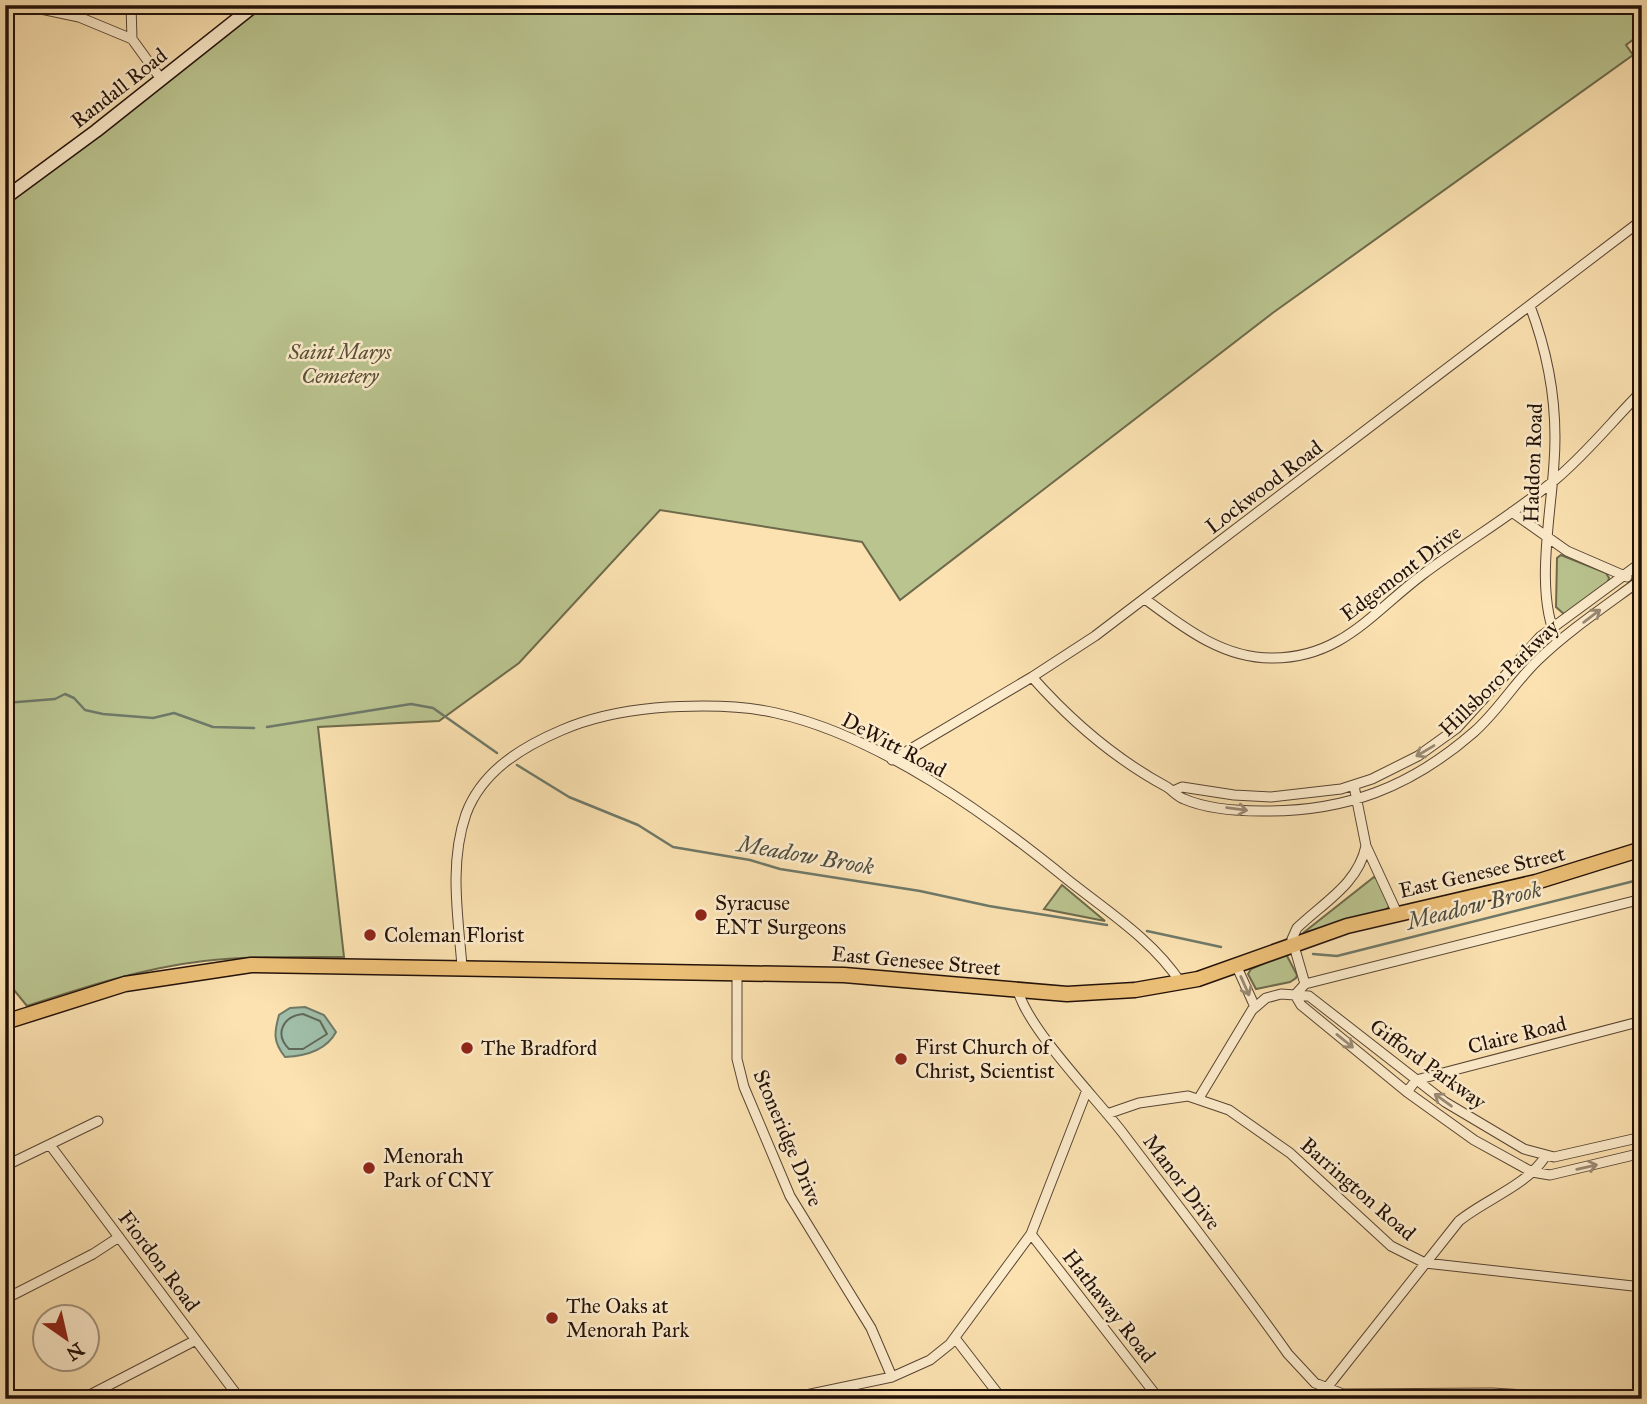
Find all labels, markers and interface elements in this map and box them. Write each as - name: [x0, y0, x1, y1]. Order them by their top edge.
- street label: Randall Road: [66, 42, 173, 134]
- park label: Saint Marys Cemetery: [288, 339, 392, 389]
- street label: Haddon Road: [1518, 402, 1548, 523]
- street label: Lockwood Road: [1200, 434, 1328, 539]
- street label: Edgemont Drive: [1336, 519, 1467, 627]
- one-way arrow: [1582, 609, 1601, 624]
- street label: Hillsboro Parkway: [1434, 613, 1565, 742]
- street label: DeWitt Road: [837, 707, 951, 784]
- one-way arrow: [1416, 744, 1436, 758]
- one-way arrow: [1225, 803, 1248, 816]
- water label: Meadow Brook: [734, 829, 876, 881]
- street label: East Genesee Street: [1396, 840, 1568, 904]
- water label: Meadow Brook: [1402, 875, 1544, 936]
- place label: Syracuse ENT Surgeons: [715, 890, 846, 940]
- marker: Syracuse ENT Surgeons: [693, 907, 709, 923]
- place label: Coleman Florist: [384, 922, 525, 948]
- marker: Coleman Florist: [362, 927, 378, 943]
- street label: East Genesee Street: [830, 941, 1002, 981]
- one-way arrow: [1240, 975, 1253, 996]
- street label: Claire Road: [1465, 1010, 1569, 1060]
- street label: Gifford Parkway: [1365, 1013, 1492, 1116]
- one-way arrow: [1336, 1033, 1354, 1049]
- place label: First Church of Christ, Scientist: [915, 1034, 1055, 1084]
- place label: The Bradford: [481, 1035, 598, 1061]
- marker: The Bradford: [459, 1040, 475, 1056]
- marker: First Church of Christ, Scientist: [893, 1051, 909, 1067]
- street label: Stoneridge Drive: [747, 1066, 829, 1211]
- one-way arrow: [1434, 1093, 1453, 1107]
- street label: Manor Drive: [1137, 1129, 1227, 1235]
- street label: Barrington Road: [1295, 1132, 1421, 1246]
- place label: Menorah Park of CNY: [383, 1143, 494, 1193]
- marker: Menorah Park of CNY: [361, 1160, 377, 1176]
- one-way arrow: [1575, 1160, 1598, 1173]
- street label: Fiordon Road: [113, 1205, 206, 1317]
- street label: Hathaway Road: [1057, 1244, 1161, 1368]
- place label: The Oaks at Menorah Park: [566, 1293, 689, 1343]
- north arrow: [32, 1302, 102, 1372]
- marker: The Oaks at Menorah Park: [544, 1310, 560, 1326]
- text: N: [62, 1338, 88, 1366]

